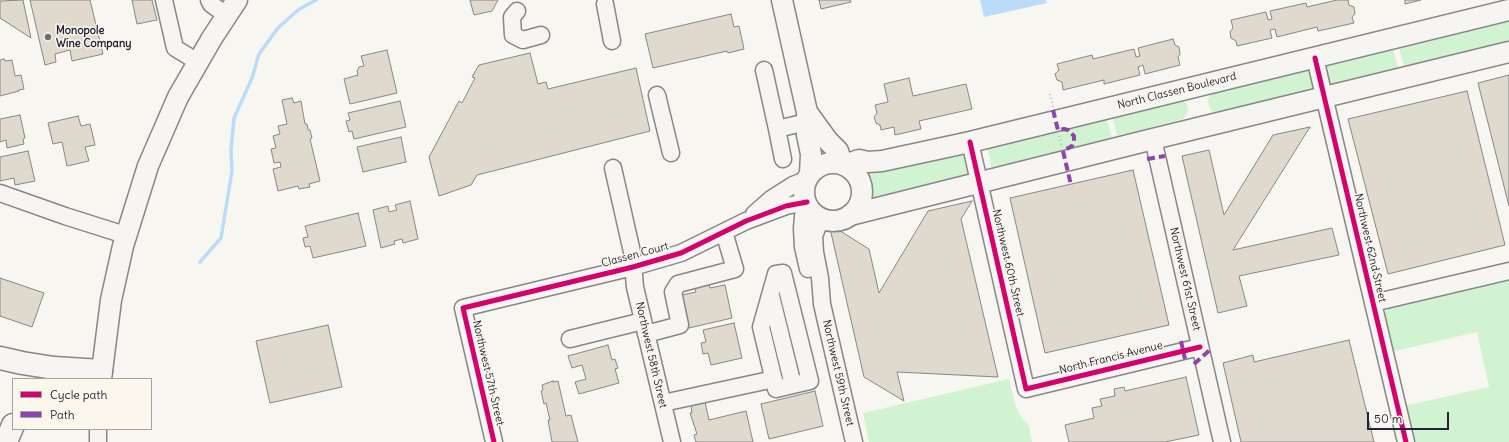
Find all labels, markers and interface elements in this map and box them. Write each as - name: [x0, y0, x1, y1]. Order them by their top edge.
- place label: Monopole Wine Company: [56, 24, 131, 50]
- marker: Monopole Wine Company: [43, 32, 53, 42]
- street label: North Classen Boulevard: [1116, 70, 1238, 112]
- street label: Northwest 62nd Street: [1351, 192, 1389, 304]
- street label: Northwest 60th Street: [989, 208, 1027, 318]
- street label: Northwest 61st Street: [1167, 226, 1203, 332]
- street label: Classen Court: [600, 240, 670, 270]
- street label: Northwest 58th Street: [632, 301, 670, 409]
- street label: Northwest 57th Street: [469, 319, 507, 427]
- street label: Northwest 59th Street: [819, 319, 857, 427]
- street label: North Francis Avenue: [1058, 339, 1164, 377]
- legend: [12, 378, 152, 430]
- text: Cycle path: [50, 387, 107, 402]
- scale bar: [1369, 404, 1451, 430]
- text: Path: [50, 407, 75, 422]
- text: 50 m: [1374, 411, 1402, 426]

